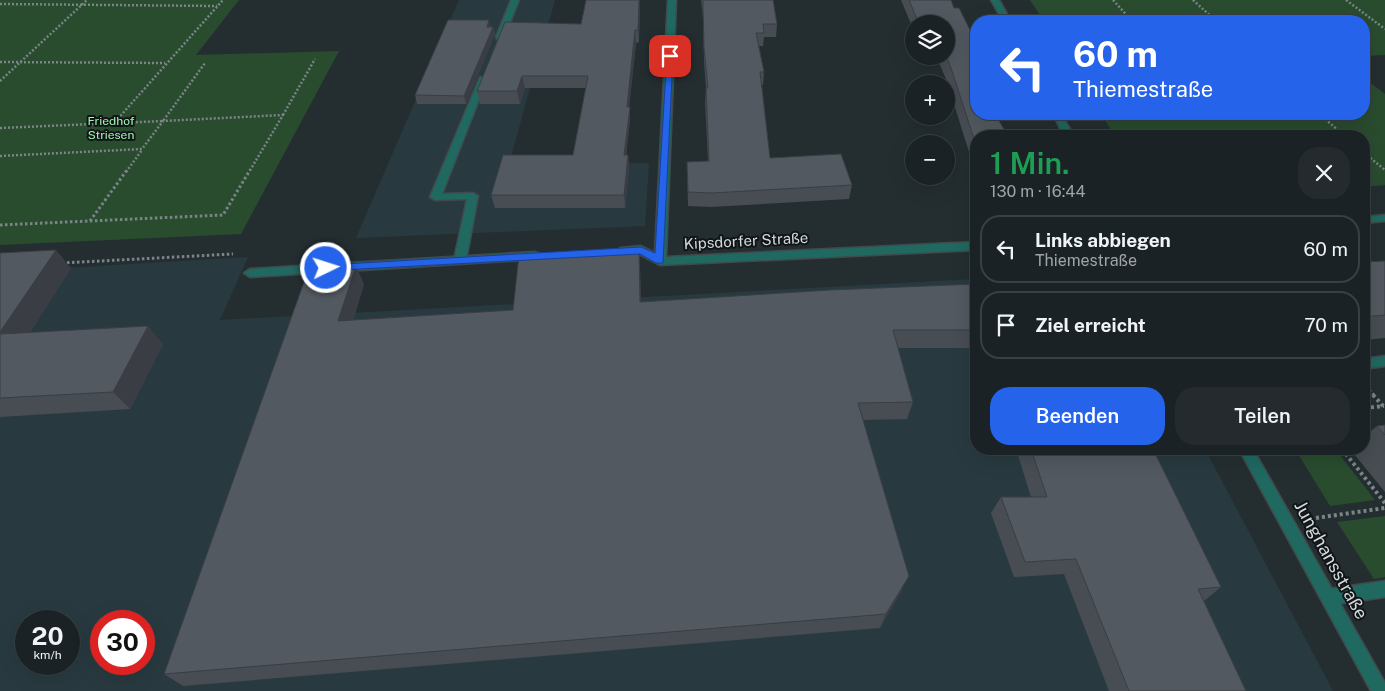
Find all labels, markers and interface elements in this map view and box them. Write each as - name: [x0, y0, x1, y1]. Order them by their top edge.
- map controls: [905, 15, 955, 185]
- button: layers: [905, 15, 955, 65]
- text: 60 m: [1073, 34, 1158, 75]
- pin: [649, 35, 691, 77]
- icon: left: [990, 35, 1055, 100]
- icon: arrive: [656, 42, 684, 70]
- button: +: [905, 75, 955, 125]
- text: Thiemestraße: [1073, 76, 1213, 102]
- park label: Friedhof Striesen: [87, 114, 135, 142]
- button: −: [905, 135, 955, 185]
- text: 1 Min.: [990, 145, 1070, 181]
- button: close: [1298, 147, 1350, 199]
- text: 130 m · 16:44: [990, 182, 1085, 201]
- street label: Kipsdorfer Straße: [683, 229, 809, 252]
- text: Links abbiegen: [1035, 229, 1171, 251]
- icon: left: [992, 235, 1020, 263]
- text: 60 m: [1304, 238, 1348, 260]
- position arrow: [299, 241, 351, 293]
- text: Thiemestraße: [1035, 251, 1137, 270]
- icon: arrive: [992, 311, 1020, 339]
- text: Ziel erreicht: [1035, 314, 1146, 336]
- text: 70 m: [1304, 314, 1348, 336]
- button: Beenden: [990, 387, 1165, 445]
- button: Teilen: [1175, 387, 1350, 445]
- street label: Junghansstraße: [1290, 497, 1373, 623]
- speed limit sign: 30: [90, 610, 155, 675]
- text: 20: [32, 621, 64, 651]
- text: km/h: [33, 648, 62, 662]

